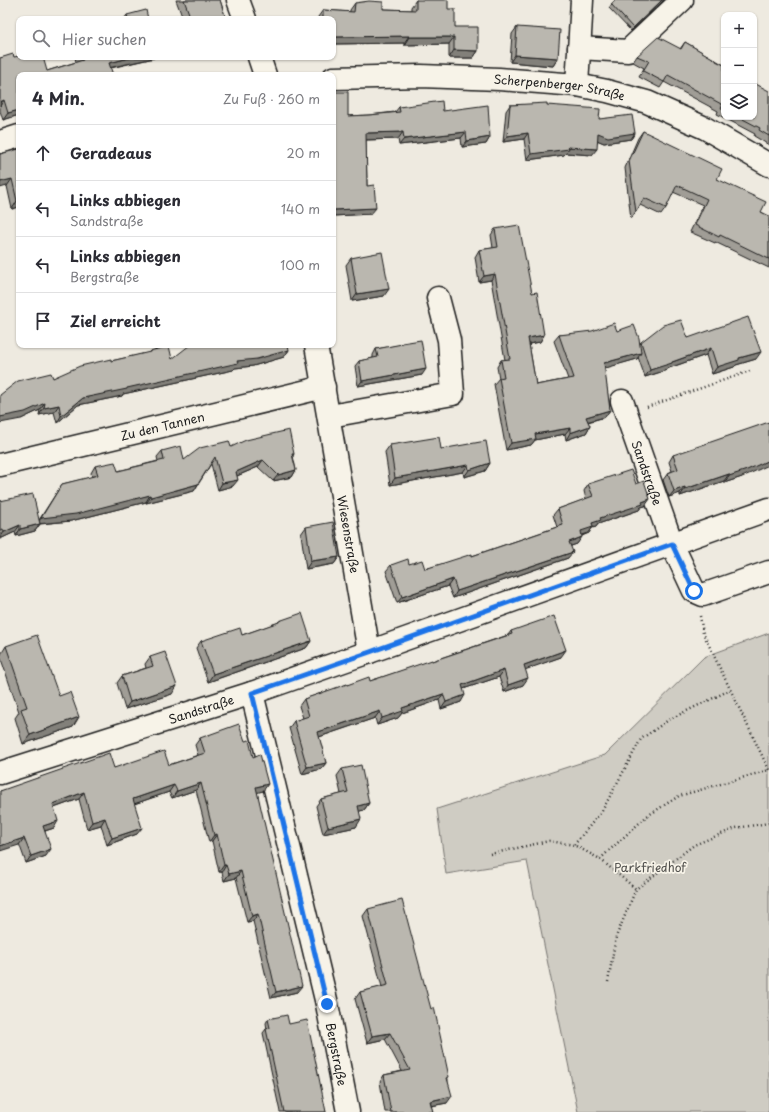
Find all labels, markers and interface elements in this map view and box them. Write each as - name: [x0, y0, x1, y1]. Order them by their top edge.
- map controls: [721, 12, 757, 120]
- button: +: [721, 12, 757, 48]
- search box: [16, 16, 336, 60]
- icon: search: [30, 27, 52, 49]
- text: Hier suchen: [62, 27, 147, 50]
- button: −: [721, 48, 757, 84]
- street label: Scherpenberger Straße: [493, 70, 627, 105]
- button: layers: [721, 84, 757, 120]
- text: 4 Min.: [32, 85, 85, 111]
- text: Zu Fuß · 260 m: [223, 89, 320, 108]
- text: Geradeaus: [70, 141, 152, 164]
- icon: ahead: [32, 142, 54, 164]
- text: 20 m: [286, 143, 320, 162]
- text: Links abbiegen: [70, 188, 181, 211]
- icon: left: [32, 198, 54, 220]
- text: 140 m: [281, 199, 320, 218]
- text: Sandstraße: [70, 211, 143, 230]
- text: Links abbiegen: [70, 244, 181, 267]
- icon: left: [32, 254, 54, 276]
- text: 100 m: [280, 255, 320, 274]
- text: Bergstraße: [70, 267, 139, 286]
- text: Ziel erreicht: [70, 309, 161, 332]
- icon: arrive: [32, 310, 54, 332]
- street label: Zu den Tannen: [118, 407, 206, 445]
- street label: Sandstraße: [627, 438, 667, 508]
- street label: Wiesenstraße: [333, 494, 364, 575]
- route start: [685, 582, 703, 600]
- street label: Sandstraße: [166, 690, 236, 728]
- park label: Parkfriedhof: [614, 858, 687, 876]
- route end: [318, 995, 336, 1013]
- street label: Bergstraße: [322, 1021, 352, 1087]

